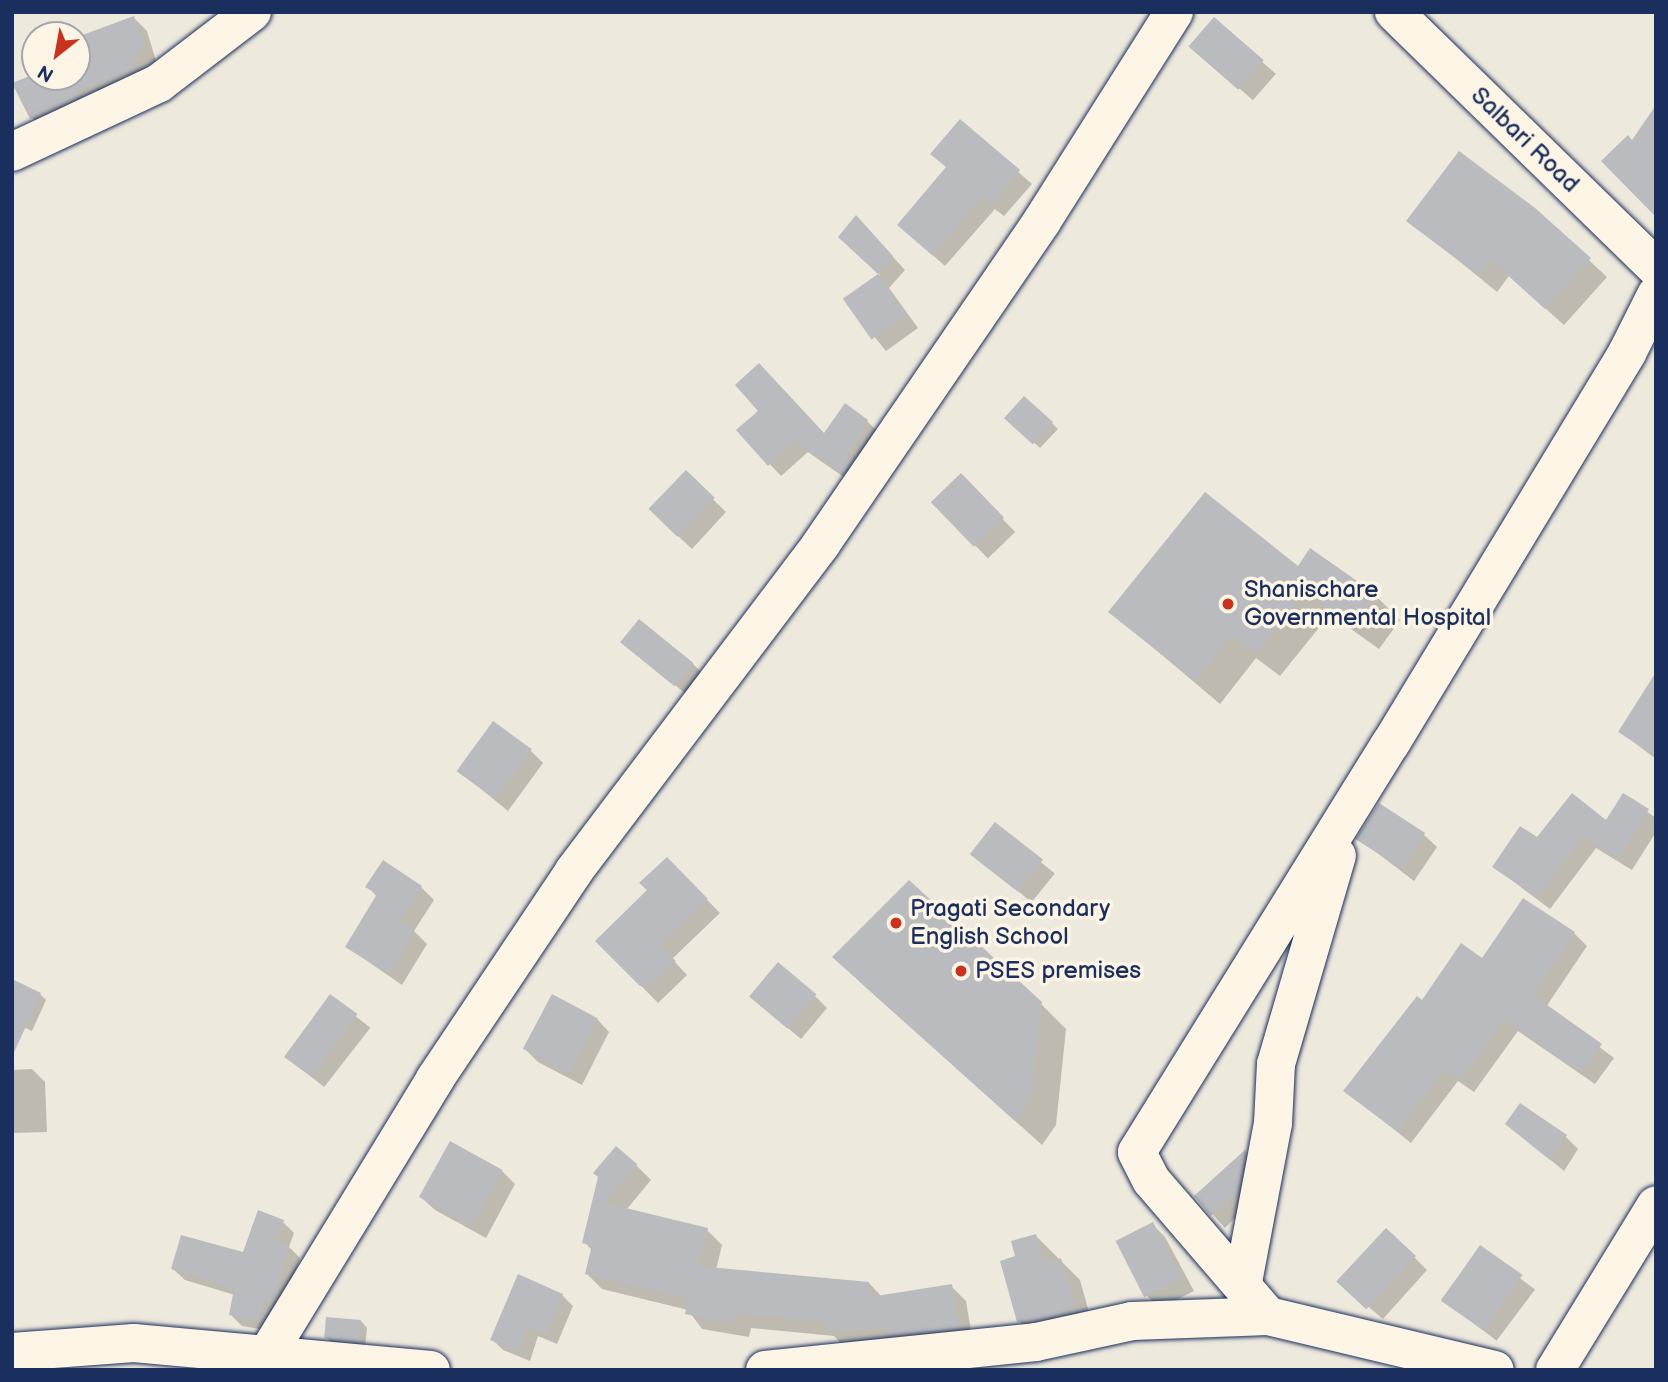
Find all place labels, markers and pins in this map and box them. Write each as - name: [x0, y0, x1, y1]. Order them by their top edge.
- place label: Shanischare Governmental Hospital: [1244, 576, 1491, 632]
- marker: Shanischare Governmental Hospital: [1218, 594, 1238, 614]
- place label: Pragati Secondary English School: [910, 895, 1111, 951]
- marker: Pragati Secondary English School: [888, 915, 904, 931]
- place label: PSES premises: [975, 957, 1141, 985]
- marker: PSES premises: [953, 963, 969, 979]

